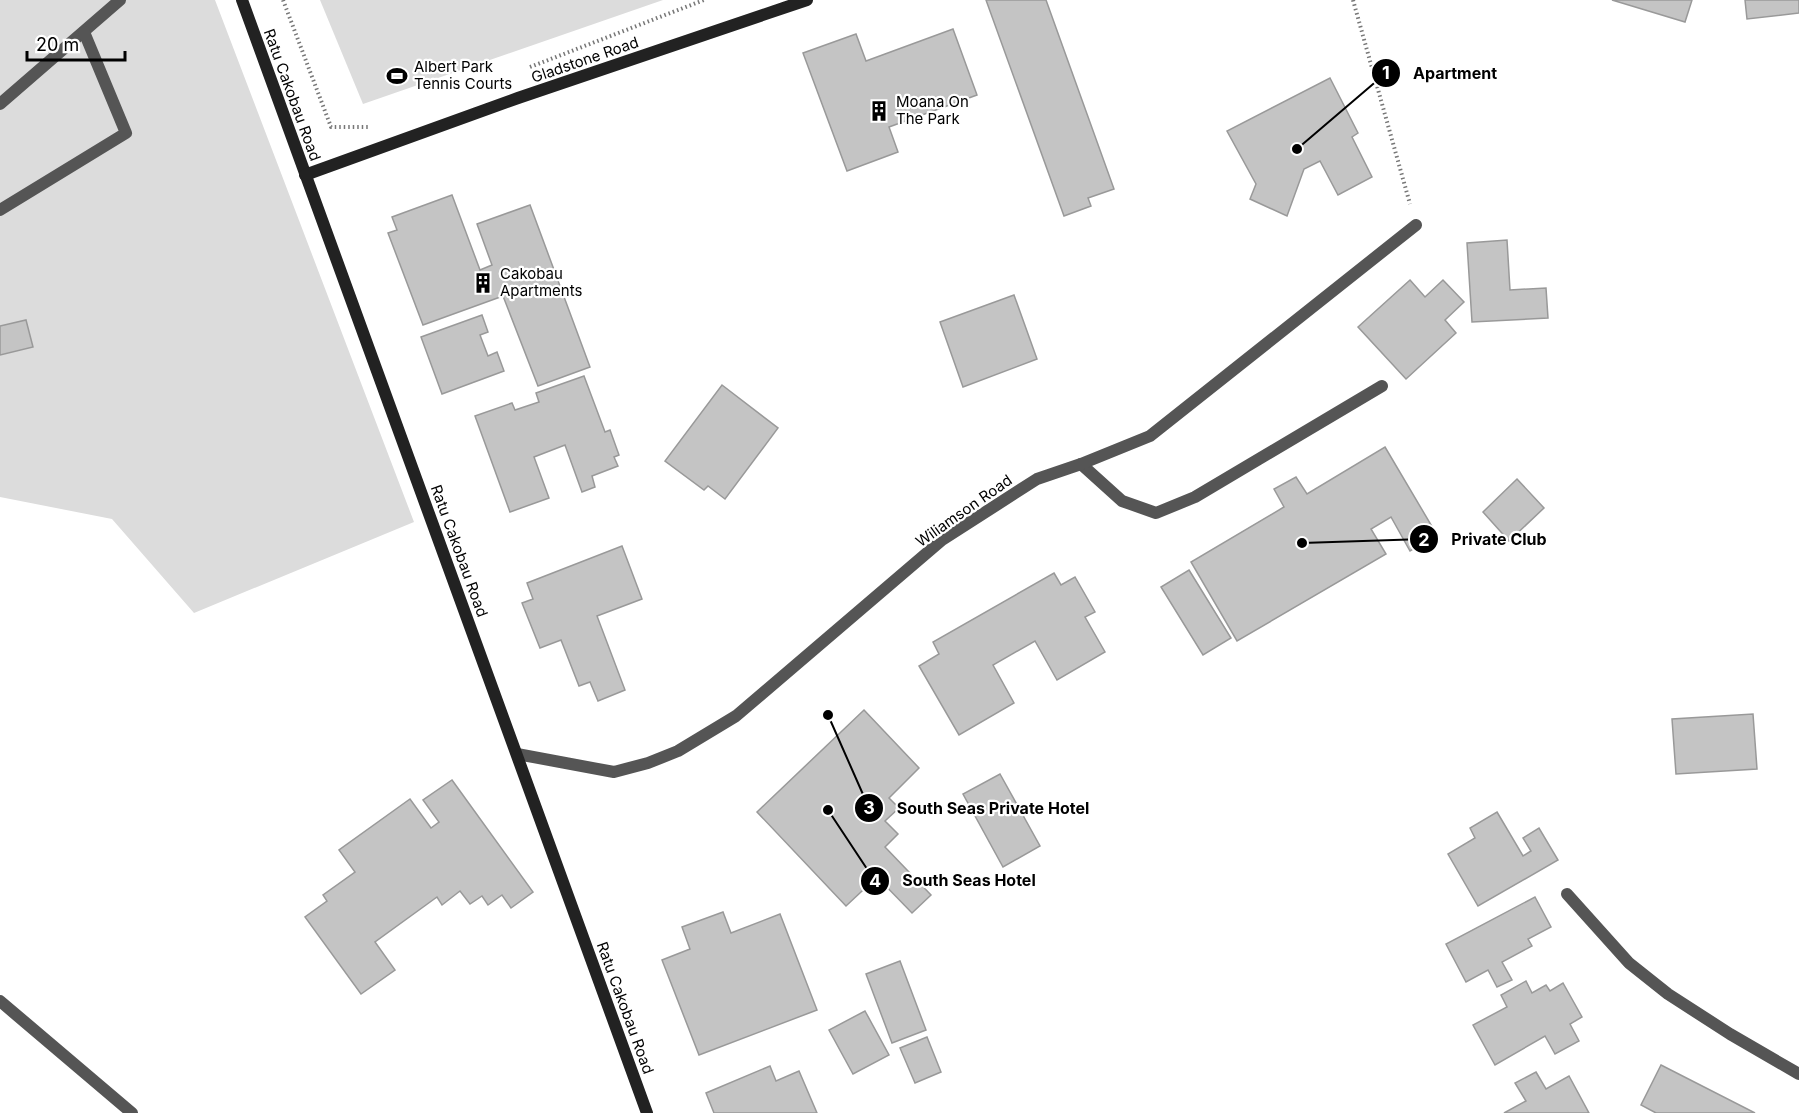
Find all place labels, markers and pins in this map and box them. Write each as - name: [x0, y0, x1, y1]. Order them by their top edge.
- callout: Apartment: [1371, 56, 1509, 90]
- place label: Albert Park Tennis Courts: [414, 57, 512, 93]
- sports icon: Albert Park Tennis Courts: [385, 64, 409, 88]
- place label: Moana On The Park: [896, 92, 969, 128]
- building icon: Moana On The Park: [867, 99, 891, 123]
- place label: Cakobau Apartments: [500, 264, 582, 300]
- building icon: Cakobau Apartments: [471, 271, 495, 295]
- callout: Private Club: [1409, 522, 1559, 556]
- callout: South Seas Private Hotel: [854, 791, 1101, 825]
- callout: South Seas Hotel: [860, 864, 1047, 898]

